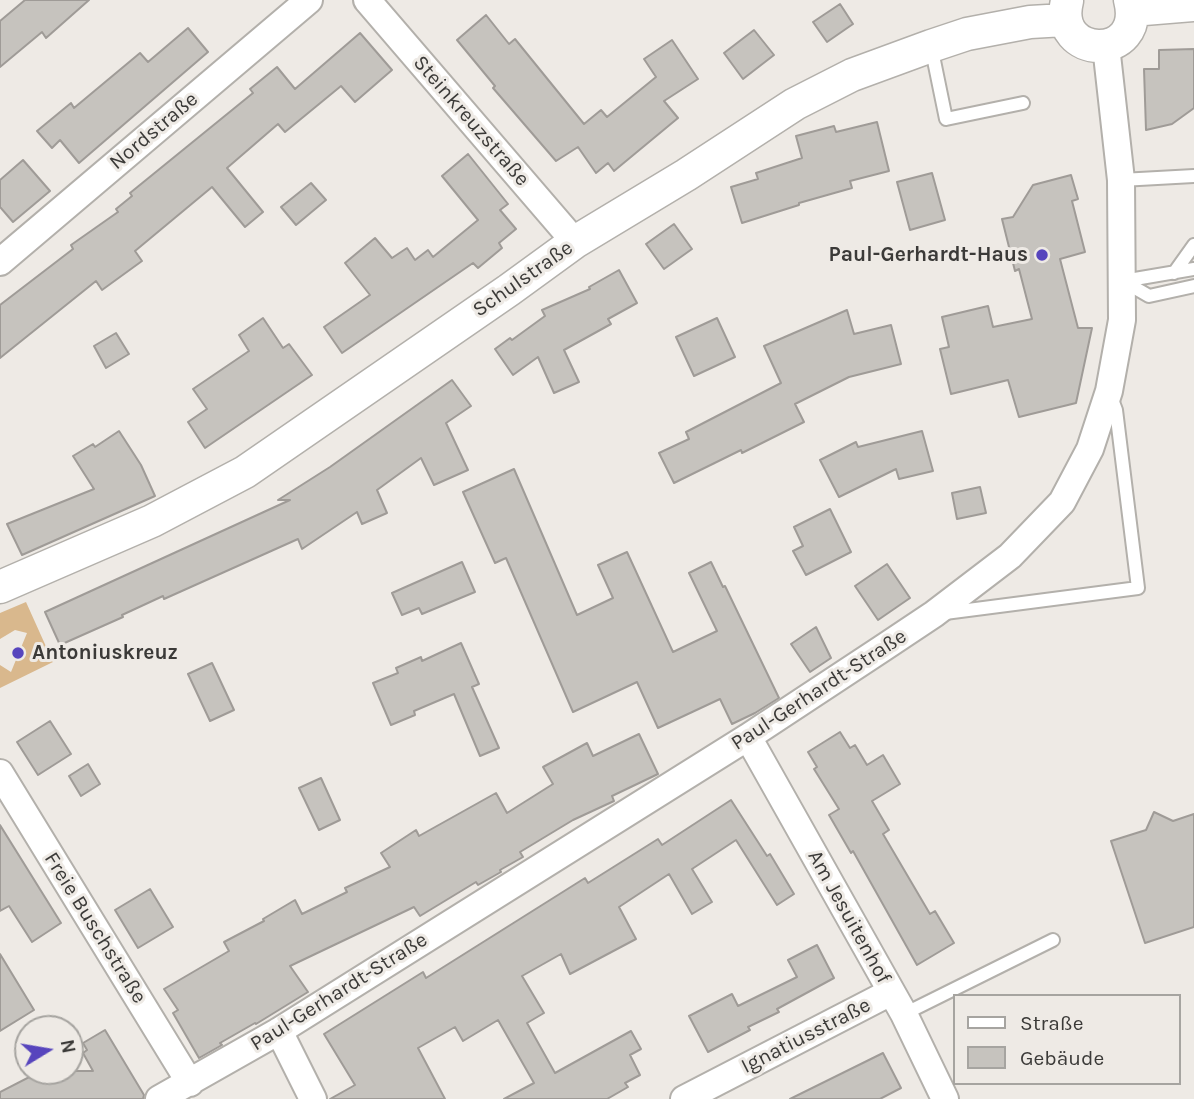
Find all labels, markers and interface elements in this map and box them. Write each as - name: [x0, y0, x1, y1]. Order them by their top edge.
- street label: Steinkreuzstraße: [407, 50, 535, 192]
- street label: Nordstraße: [105, 87, 203, 175]
- street label: Schulstraße: [468, 235, 578, 323]
- place label: Paul-Gerhardt-Haus: [829, 242, 1028, 268]
- marker: Paul-Gerhardt-Haus: [1034, 247, 1050, 263]
- street label: Paul-Gerhardt-Straße: [727, 624, 911, 756]
- place label: Antoniuskreuz: [32, 640, 178, 666]
- marker: Antoniuskreuz: [10, 645, 26, 661]
- street label: Am Jesuitenhof: [802, 846, 896, 988]
- street label: Freie Buschstraße: [38, 848, 152, 1008]
- street label: Paul-Gerhardt-Straße: [246, 927, 432, 1057]
- street label: Ignatiusstraße: [737, 993, 875, 1079]
- legend: [953, 994, 1180, 1085]
- text: Straße: [1020, 1011, 1083, 1035]
- north arrow: [14, 1015, 84, 1085]
- text: N: [56, 1038, 80, 1055]
- text: Gebäude: [1020, 1046, 1104, 1070]

